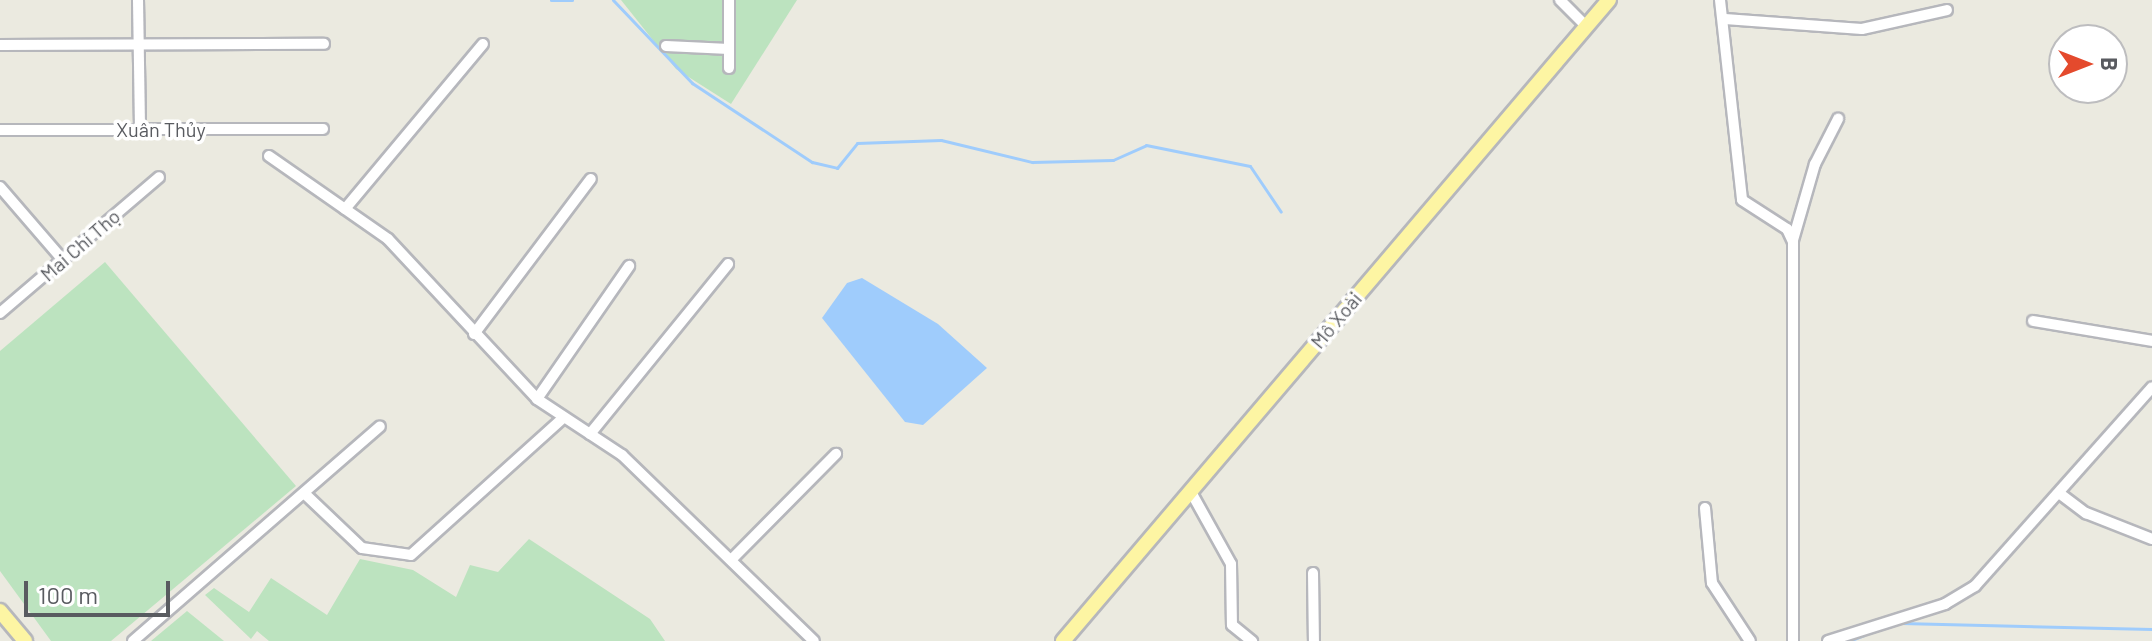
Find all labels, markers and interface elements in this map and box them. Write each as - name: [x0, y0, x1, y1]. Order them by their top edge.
- north arrow: [2048, 24, 2128, 104]
- text: B: [2097, 57, 2123, 71]
- street label: Xuân Thủy: [116, 117, 206, 141]
- street label: Mai Chí Thọ: [35, 204, 125, 286]
- street label: Mô Xoài: [1305, 287, 1367, 353]
- scale bar: [28, 565, 174, 615]
- text: 100 m: [38, 580, 98, 609]

